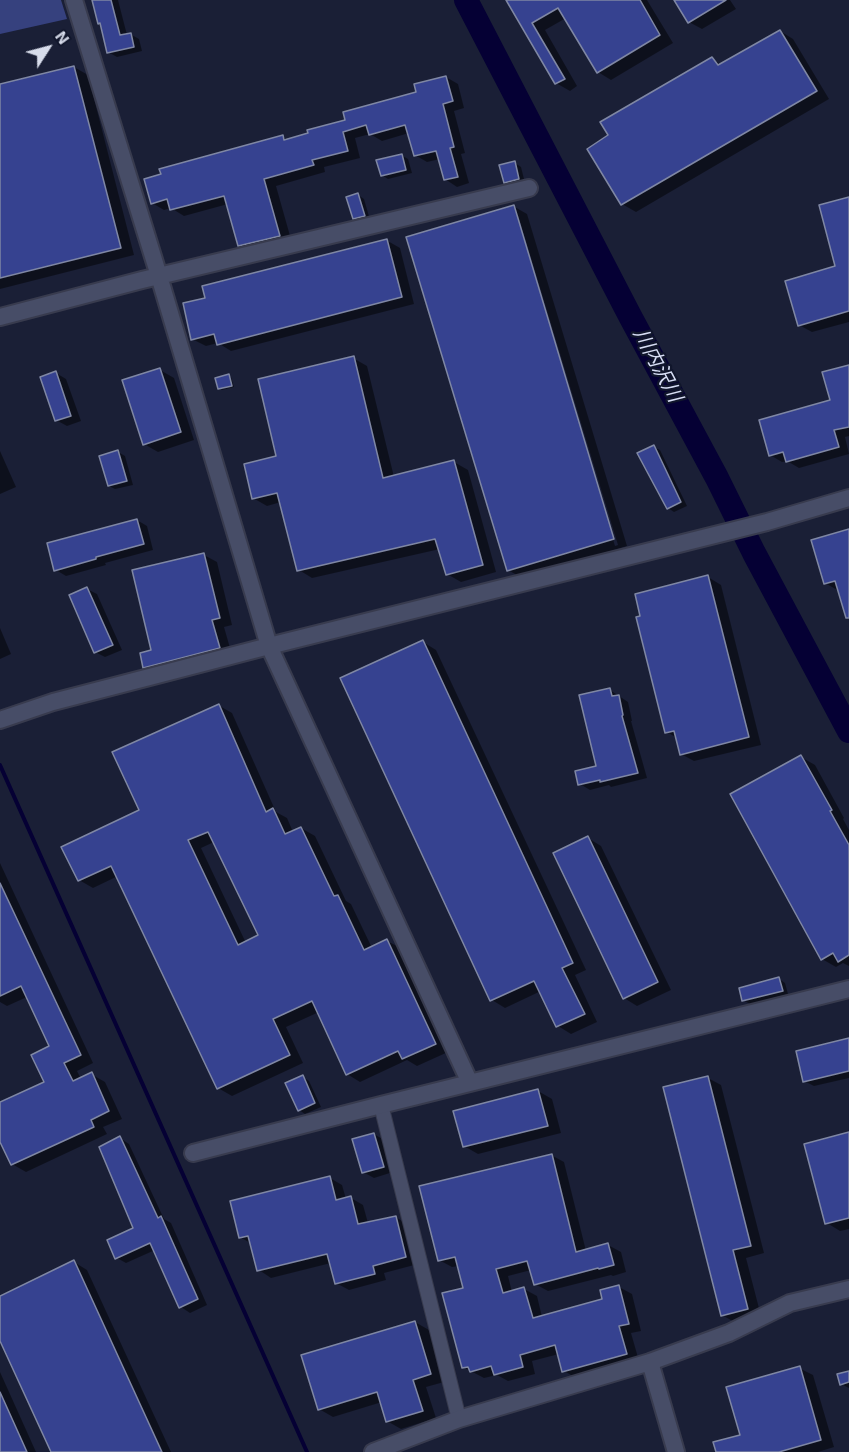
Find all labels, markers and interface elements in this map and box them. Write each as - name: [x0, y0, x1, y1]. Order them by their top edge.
- north arrow: [18, 18, 78, 78]
- text: N: [52, 27, 74, 47]
- water label: 川内沢川: [629, 324, 687, 406]

